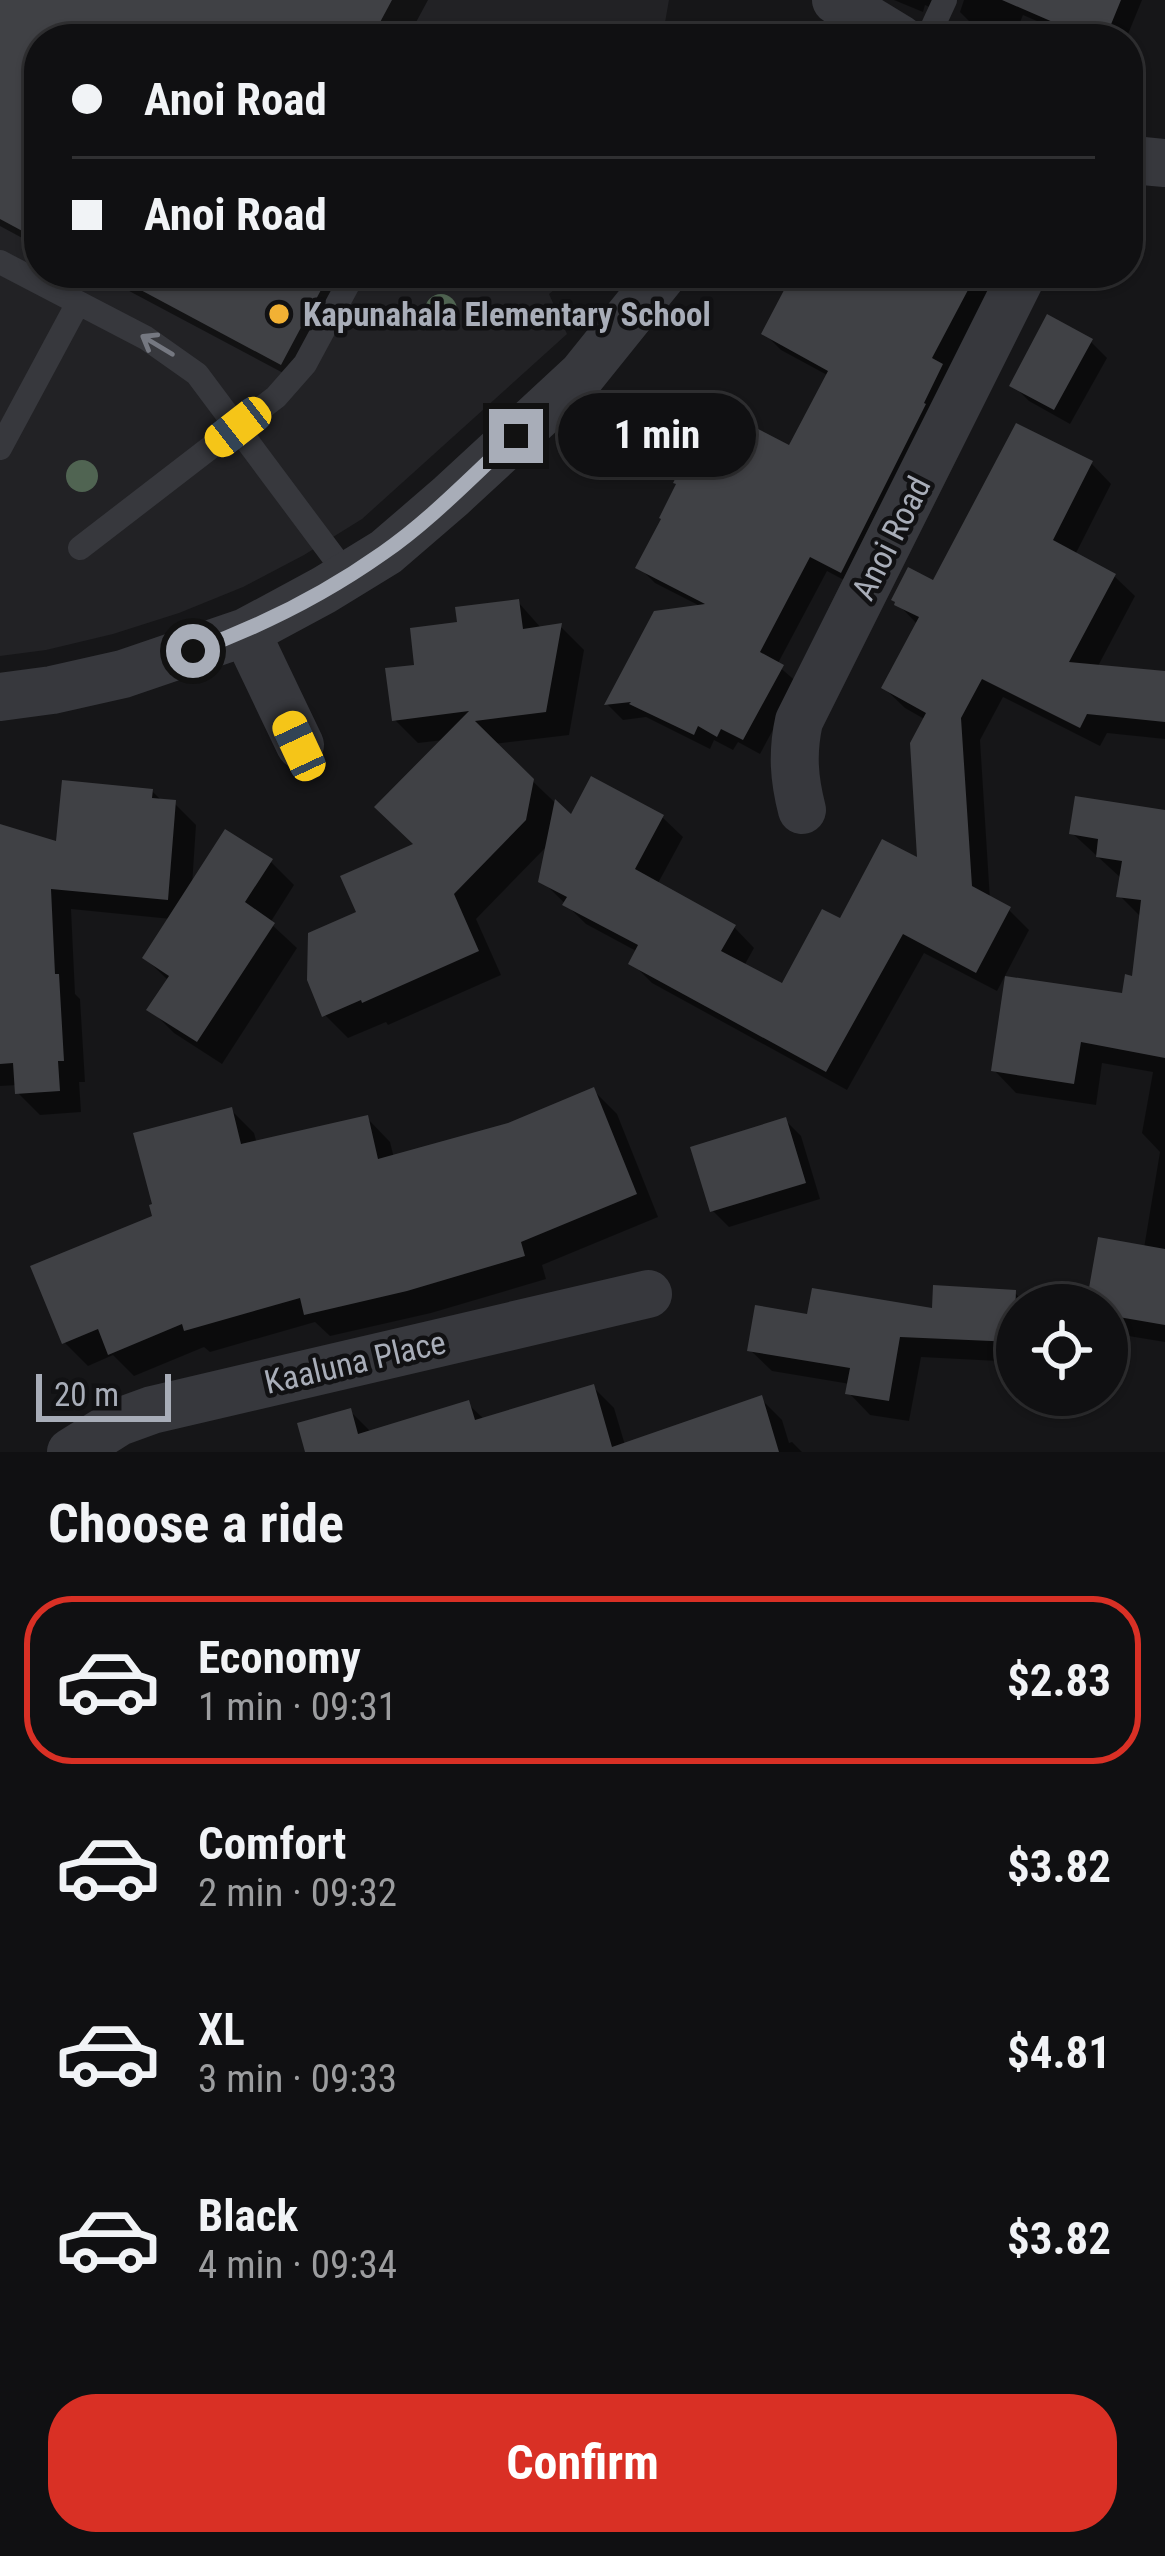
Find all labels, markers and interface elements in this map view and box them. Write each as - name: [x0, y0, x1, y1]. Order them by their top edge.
- text: Anoi Road: [144, 73, 327, 126]
- text: Anoi Road: [144, 188, 327, 241]
- place label: Kapunahala Elementary School: [303, 295, 711, 334]
- marker: Kapunahala Elementary School: [266, 301, 292, 327]
- one-way arrow: [140, 333, 175, 357]
- car: [199, 391, 277, 463]
- callout: 1 min: [558, 394, 756, 478]
- route end: [489, 409, 543, 463]
- text: 1 min: [614, 412, 700, 458]
- street label: Anoi Road: [843, 470, 939, 606]
- route start: [166, 624, 220, 678]
- car: [267, 706, 331, 786]
- map controls: [996, 1284, 1128, 1416]
- button: locate: [996, 1284, 1128, 1416]
- street label: Kaaluna Place: [261, 1322, 449, 1402]
- scale bar: [36, 1368, 171, 1421]
- text: 20 m: [54, 1375, 119, 1414]
- text: Choose a ride: [48, 1492, 344, 1555]
- icon: car: [54, 1626, 162, 1734]
- text: Economy: [198, 1631, 361, 1684]
- text: $2.83: [1007, 1654, 1111, 1707]
- text: 1 min · 09:31: [198, 1684, 397, 1730]
- icon: car: [54, 1812, 162, 1920]
- text: Comfort: [198, 1817, 346, 1870]
- text: $3.82: [1007, 1840, 1111, 1893]
- text: 2 min · 09:32: [198, 1870, 397, 1916]
- icon: car: [54, 1998, 162, 2106]
- text: XL: [198, 2003, 245, 2056]
- text: $4.81: [1007, 2026, 1111, 2079]
- text: 3 min · 09:33: [198, 2056, 397, 2102]
- icon: car: [54, 2184, 162, 2292]
- text: Black: [198, 2189, 298, 2242]
- text: $3.82: [1007, 2212, 1111, 2265]
- text: 4 min · 09:34: [198, 2242, 397, 2288]
- button: Confirm: [48, 2394, 1117, 2532]

